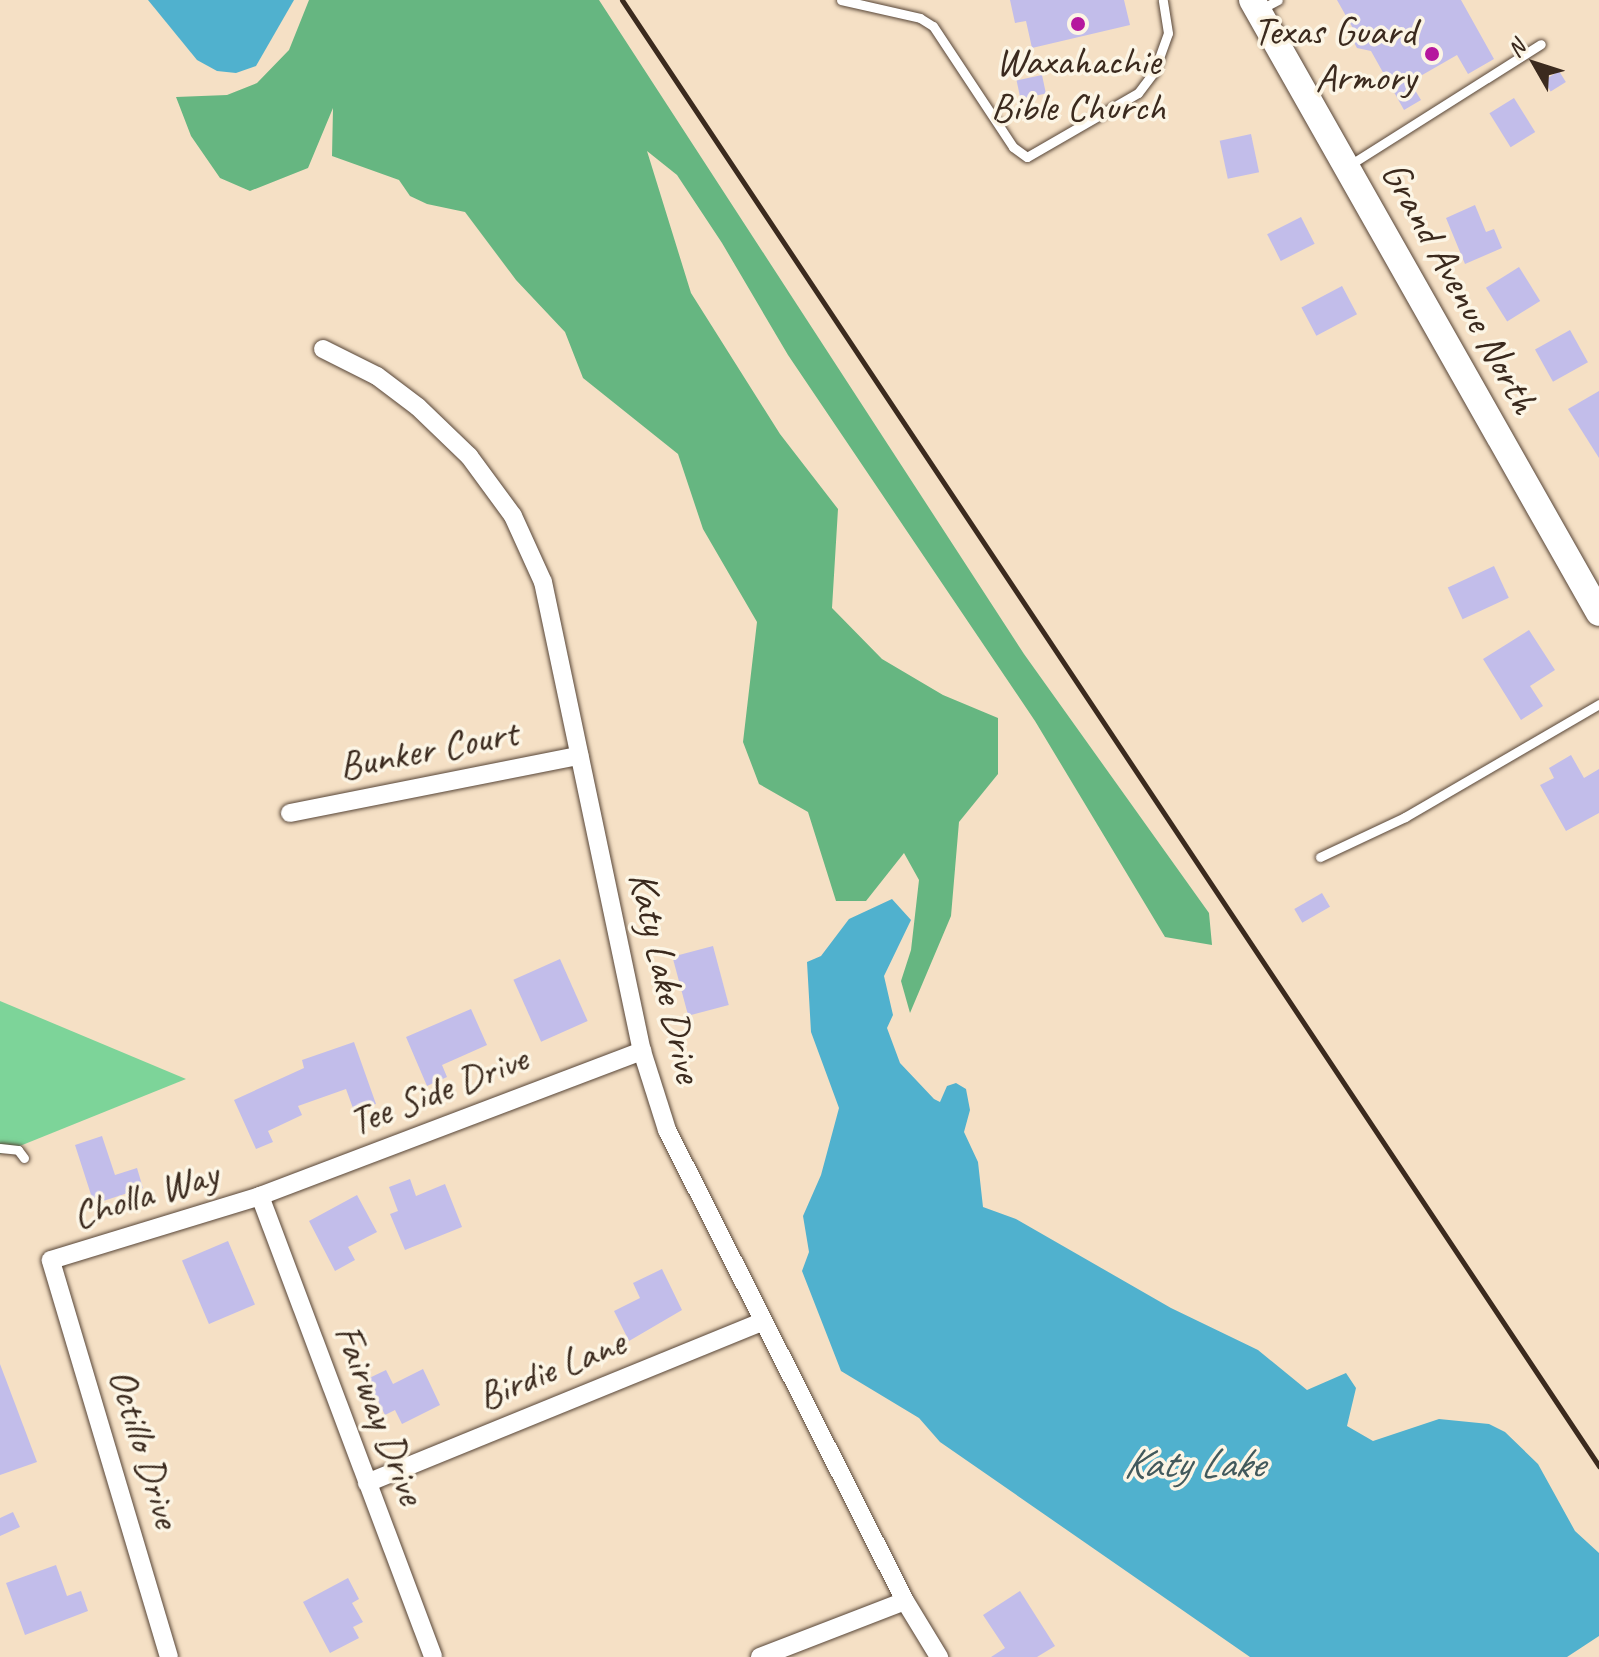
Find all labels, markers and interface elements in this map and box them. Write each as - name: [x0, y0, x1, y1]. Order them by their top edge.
- place label: Texas Guard Armory: [1255, 7, 1416, 101]
- marker: Waxahachie Bible Church: [1069, 15, 1087, 33]
- north arrow: [1495, 24, 1575, 104]
- text: N: [1501, 35, 1532, 63]
- place label: Waxahachie Bible Church: [990, 37, 1166, 131]
- marker: Texas Guard Armory: [1423, 45, 1441, 63]
- street label: Grand Avenue North: [1371, 153, 1549, 421]
- street label: Bunker Court: [335, 708, 521, 790]
- street label: Katy Lake Drive: [618, 866, 714, 1088]
- street label: Tee Side Drive: [341, 1034, 535, 1146]
- street label: Cholla Way: [66, 1149, 224, 1239]
- street label: Fairway Drive: [324, 1317, 436, 1511]
- street label: Birdie Lane: [470, 1318, 632, 1420]
- street label: Octillo Drive: [98, 1363, 192, 1533]
- water label: Katy Lake: [1122, 1439, 1264, 1489]

